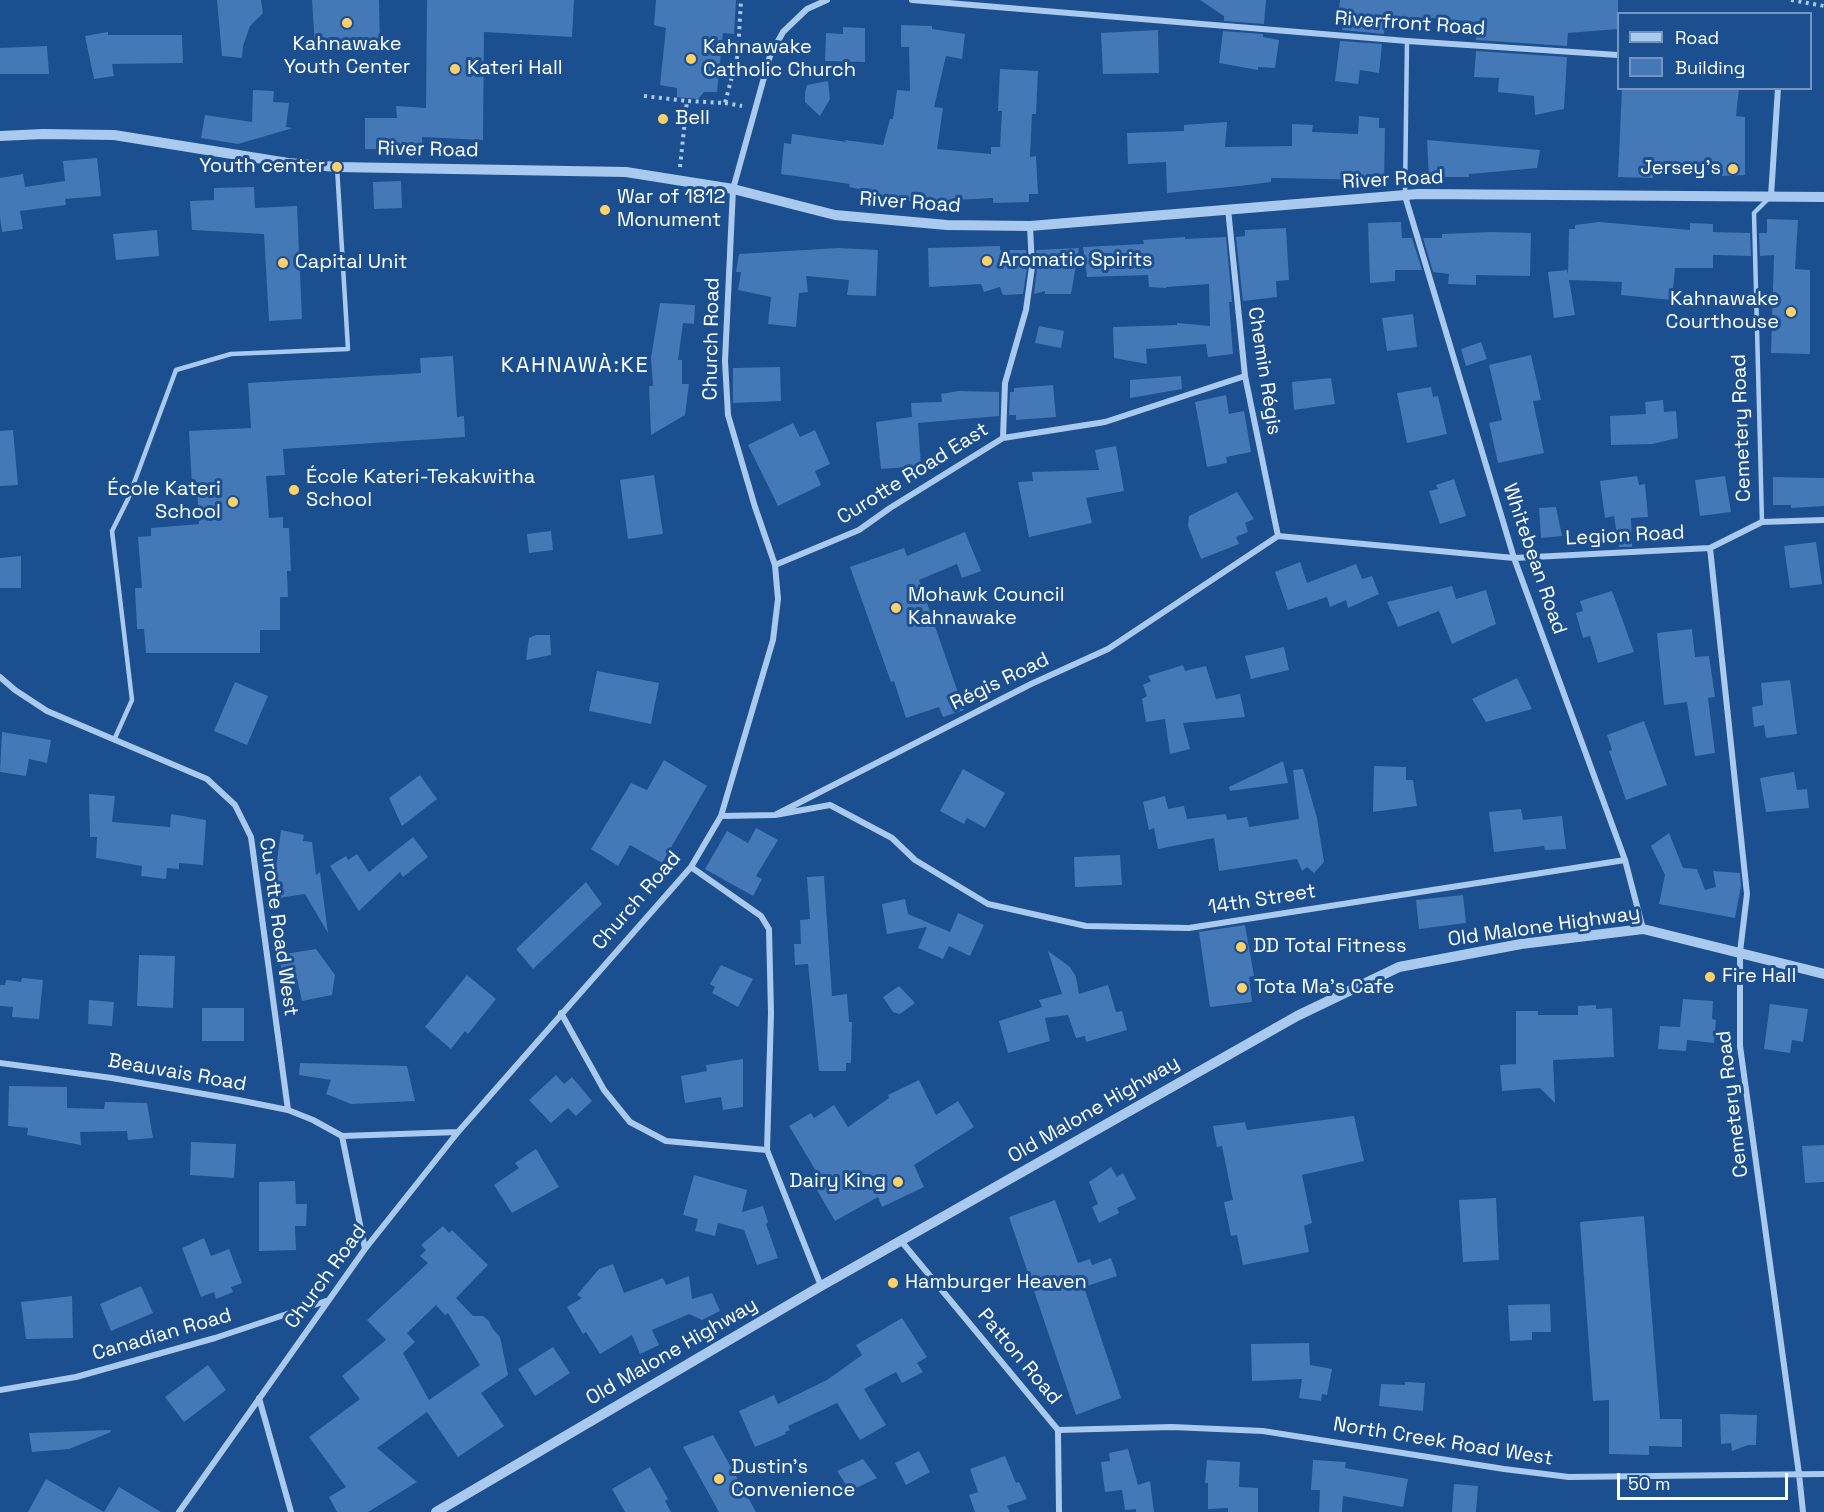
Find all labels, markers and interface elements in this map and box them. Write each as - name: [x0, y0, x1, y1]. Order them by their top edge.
- street label: Riverfront Road: [1334, 7, 1486, 41]
- legend: [1617, 12, 1812, 90]
- marker: Kahnawake Youth Center: [340, 16, 354, 30]
- text: Road: [1675, 26, 1719, 49]
- place label: Kahnawake Youth Center: [284, 33, 410, 80]
- place label: Kahnawake Catholic Church: [703, 36, 856, 83]
- marker: Kahnawake Catholic Church: [684, 52, 698, 66]
- text: Building: [1675, 56, 1745, 79]
- place label: Kateri Hall: [467, 57, 563, 81]
- marker: Kateri Hall: [448, 62, 462, 76]
- place label: Bell: [675, 107, 710, 131]
- marker: Bell: [656, 112, 670, 126]
- street label: River Road: [377, 137, 479, 163]
- place label: Youth center: [199, 155, 325, 179]
- place label: Jersey's: [1640, 157, 1721, 181]
- marker: Youth center: [330, 160, 344, 174]
- marker: Jersey's: [1726, 162, 1740, 176]
- street label: River Road: [1342, 165, 1444, 195]
- place label: War of 1812 Monument: [617, 186, 726, 233]
- street label: River Road: [859, 187, 961, 219]
- marker: War of 1812 Monument: [598, 203, 612, 217]
- place label: Aromatic Spirits: [999, 249, 1153, 273]
- place label: Capital Unit: [295, 251, 407, 275]
- marker: Aromatic Spirits: [980, 254, 994, 268]
- marker: Capital Unit: [276, 256, 290, 270]
- street label: Church Road: [699, 277, 725, 401]
- place label: Kahnawake Courthouse: [1666, 288, 1779, 335]
- street label: Chemin Régis: [1242, 305, 1286, 437]
- marker: Kahnawake Courthouse: [1784, 305, 1798, 319]
- district label: KAHNAWÀ:KE: [501, 353, 649, 379]
- street label: Cemetery Road: [1727, 354, 1757, 502]
- street label: Curotte Road East: [833, 418, 993, 530]
- place label: École Kateri-Tekakwitha School: [306, 466, 535, 513]
- place label: École Kateri School: [107, 478, 221, 525]
- street label: Whitebean Road: [1497, 480, 1571, 638]
- marker: École Kateri-Tekakwitha School: [287, 483, 301, 497]
- marker: École Kateri School: [226, 495, 240, 509]
- street label: Legion Road: [1565, 521, 1685, 551]
- place label: Mohawk Council Kahnawake: [908, 584, 1065, 631]
- marker: Mohawk Council Kahnawake: [889, 601, 903, 615]
- street label: Régis Road: [947, 648, 1053, 716]
- street label: Curotte Road West: [254, 836, 302, 1018]
- street label: Church Road: [588, 847, 686, 955]
- street label: 14th Street: [1206, 880, 1318, 920]
- street label: Old Malone Highway: [1446, 902, 1642, 952]
- place label: DD Total Fitness: [1253, 935, 1407, 959]
- marker: DD Total Fitness: [1234, 940, 1248, 954]
- place label: Fire Hall: [1722, 965, 1796, 989]
- marker: Fire Hall: [1703, 970, 1717, 984]
- place label: Tota Ma's Cafe: [1254, 976, 1394, 1000]
- marker: Tota Ma's Cafe: [1235, 981, 1249, 995]
- street label: Cemetery Road: [1712, 1029, 1754, 1179]
- street label: Beauvais Road: [106, 1049, 248, 1097]
- street label: Old Malone Highway: [1004, 1051, 1184, 1169]
- place label: Dairy King: [789, 1170, 886, 1194]
- marker: Dairy King: [891, 1175, 905, 1189]
- street label: Church Road: [280, 1220, 372, 1334]
- place label: Hamburger Heaven: [905, 1271, 1087, 1295]
- marker: Hamburger Heaven: [886, 1276, 900, 1290]
- street label: Old Malone Highway: [582, 1293, 762, 1411]
- street label: Canadian Road: [90, 1304, 234, 1366]
- street label: Patton Road: [972, 1304, 1066, 1410]
- street label: North Creek Road West: [1331, 1413, 1555, 1471]
- place label: Dustin's Convenience: [731, 1456, 855, 1503]
- scale bar: [1620, 1461, 1791, 1499]
- marker: Dustin's Convenience: [712, 1472, 726, 1486]
- text: 50 m: [1628, 1472, 1670, 1495]

